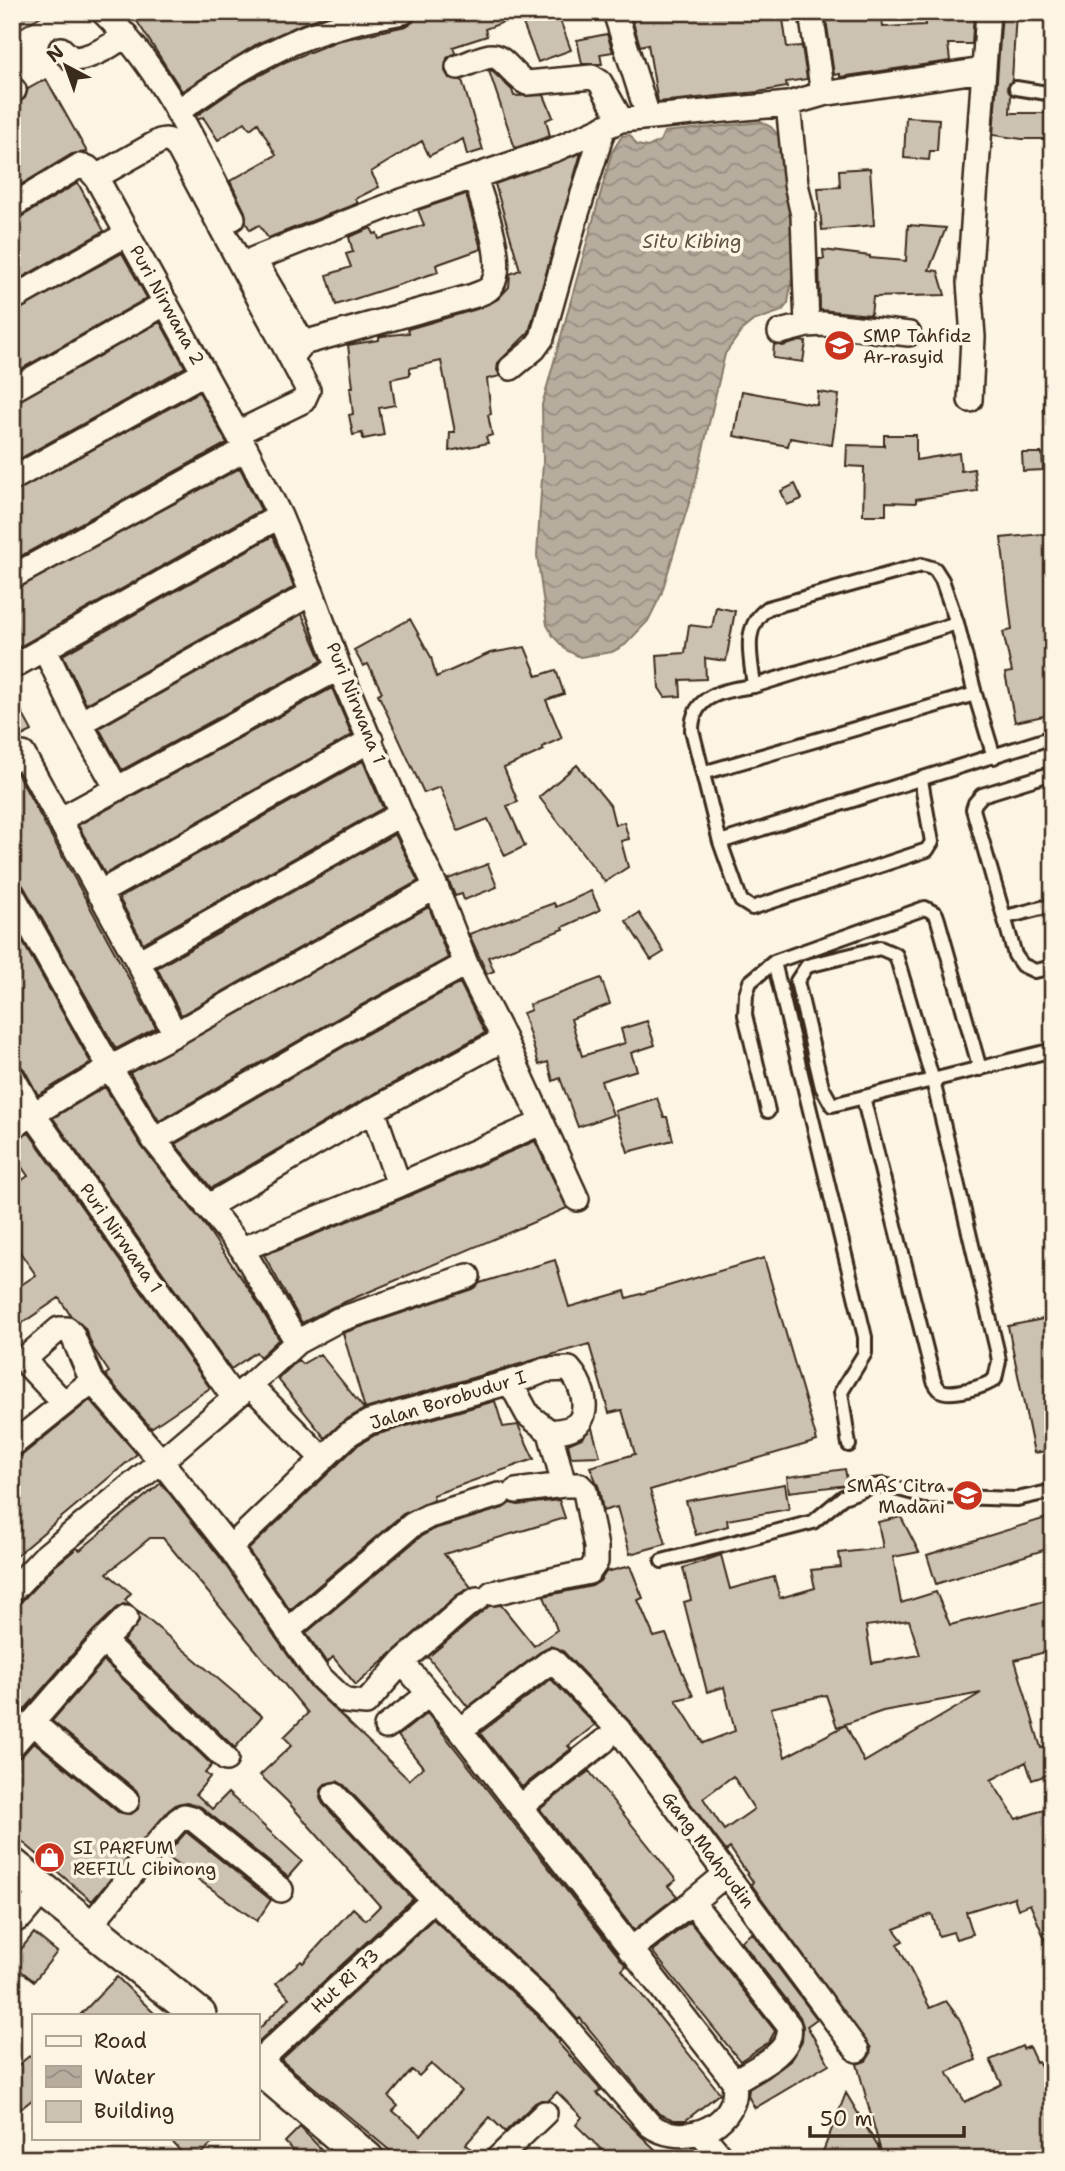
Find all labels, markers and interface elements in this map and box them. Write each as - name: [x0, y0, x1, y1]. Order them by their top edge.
- north arrow: [32, 32, 102, 102]
- text: N: [41, 39, 69, 68]
- water label: Situ Kibing: [642, 229, 742, 254]
- street label: Puri Nirwana 2: [124, 241, 210, 369]
- place label: SMP Tahfidz Ar-rasyid: [863, 324, 972, 369]
- school or university icon: SMP Tahfidz Ar-rasyid: [823, 329, 857, 363]
- street label: Puri Nirwana 1: [321, 639, 391, 767]
- street label: Puri Nirwana 1: [74, 1178, 168, 1298]
- street label: Jalan Borobudur I: [367, 1365, 529, 1435]
- place label: SMAS Citra Madani: [847, 1474, 945, 1519]
- school or university icon: SMAS Citra Madani: [951, 1479, 985, 1513]
- street label: Gang Mahpudin: [656, 1787, 760, 1913]
- place label: SI PARFUM REFILL Cibinong: [73, 1836, 216, 1881]
- shop icon: SI PARFUM REFILL Cibinong: [33, 1841, 67, 1875]
- street label: Hut Ri 73: [306, 1943, 384, 2019]
- legend: [32, 2014, 259, 2140]
- text: Road: [94, 2027, 147, 2055]
- text: Water: [94, 2063, 156, 2091]
- scale bar: [810, 2094, 964, 2138]
- text: Building: [94, 2097, 174, 2125]
- text: 50 m: [820, 2105, 873, 2133]

